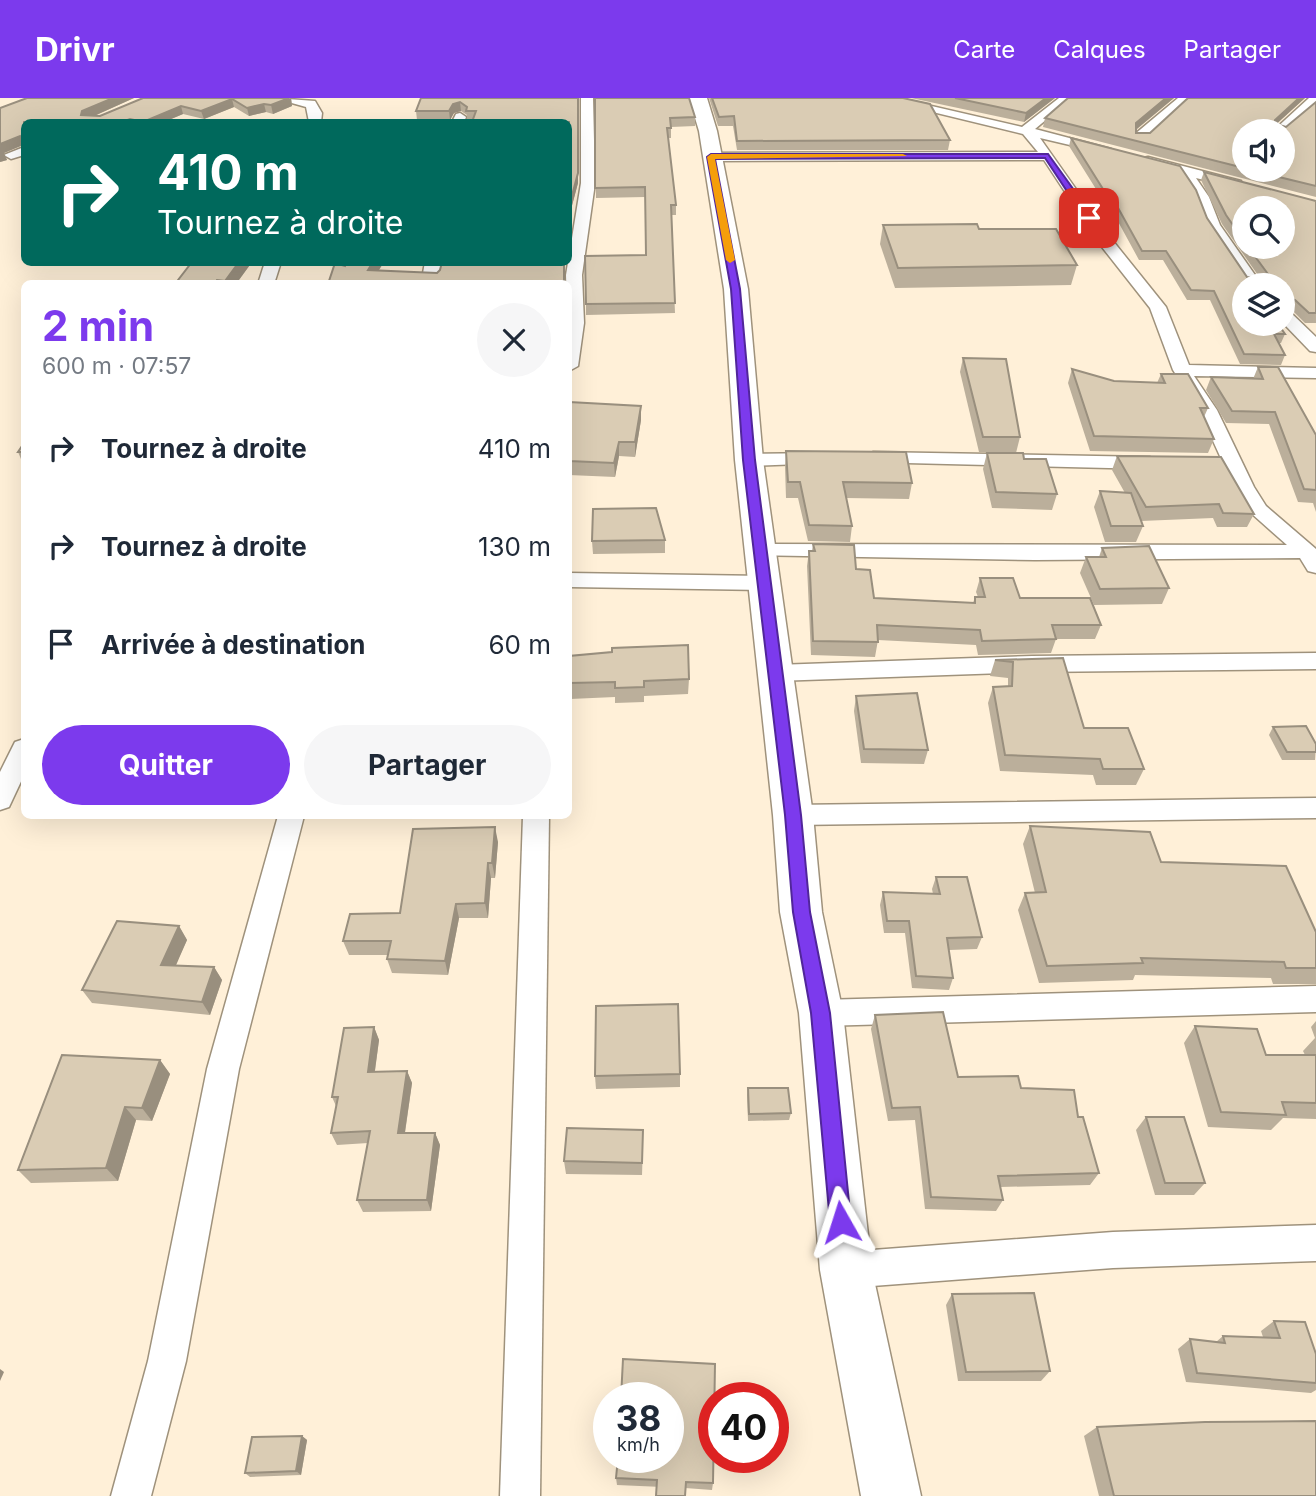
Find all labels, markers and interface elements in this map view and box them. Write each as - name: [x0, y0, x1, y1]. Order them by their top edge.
- text: Drivr: [35, 29, 115, 69]
- text: Carte: [953, 35, 1015, 64]
- text: Calques: [1053, 35, 1146, 64]
- text: Partager: [1184, 35, 1281, 64]
- map controls: [1232, 119, 1295, 336]
- button: sound: [1232, 119, 1295, 182]
- text: 410 m: [157, 143, 299, 202]
- icon: right: [42, 147, 133, 238]
- pin: [1059, 188, 1119, 248]
- button: search: [1232, 196, 1295, 259]
- icon: arrive: [1070, 199, 1108, 237]
- text: Tournez à droite: [157, 203, 403, 242]
- button: layers: [1232, 273, 1295, 336]
- text: 2 min: [42, 300, 154, 351]
- button: close: [477, 303, 551, 377]
- text: 600 m · 07:57: [42, 352, 191, 380]
- icon: right: [42, 429, 80, 467]
- text: Tournez à droite: [101, 433, 307, 464]
- text: 410 m: [478, 433, 551, 464]
- icon: right: [42, 527, 80, 565]
- text: Tournez à droite: [101, 531, 307, 562]
- text: 130 m: [478, 531, 551, 562]
- icon: arrive: [42, 625, 80, 663]
- text: Arrivée à destination: [101, 629, 366, 660]
- text: 60 m: [488, 629, 551, 660]
- button: Quitter: [42, 725, 290, 805]
- button: Partager: [304, 725, 551, 805]
- position arrow: [804, 1185, 878, 1259]
- speed limit sign: 40: [698, 1382, 789, 1473]
- text: 38: [616, 1397, 661, 1439]
- text: km/h: [617, 1434, 660, 1455]

